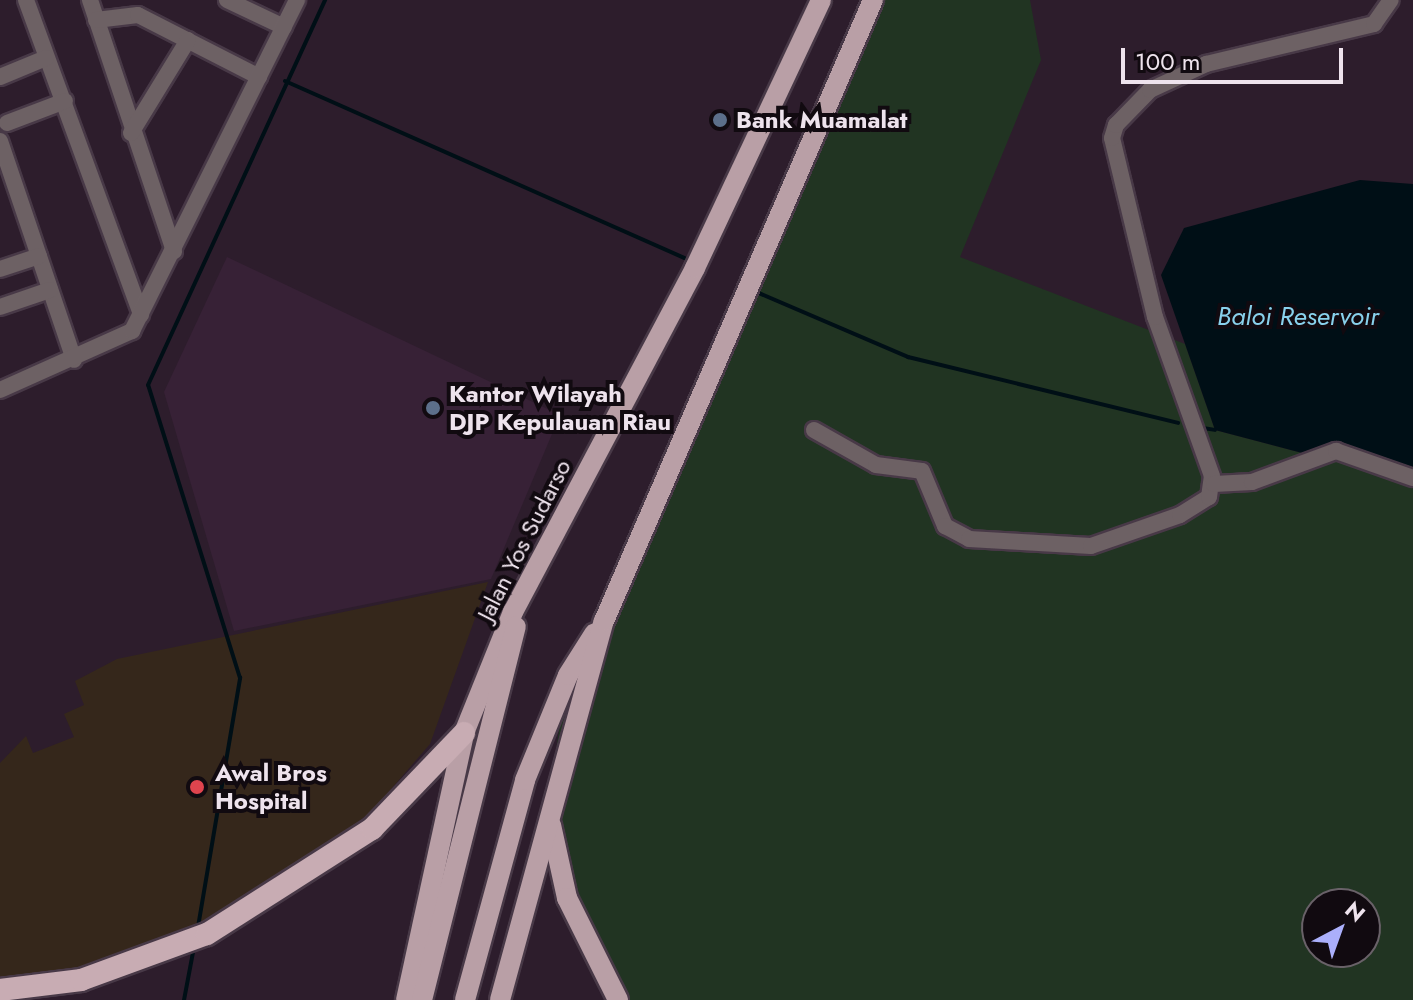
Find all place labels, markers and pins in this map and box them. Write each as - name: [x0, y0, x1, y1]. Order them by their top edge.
- place label: Bank Muamalat: [736, 106, 908, 134]
- marker: Bank Muamalat: [711, 111, 729, 129]
- place label: Kantor Wilayah DJP Kepulauan Riau: [449, 380, 671, 436]
- marker: Kantor Wilayah DJP Kepulauan Riau: [424, 399, 442, 417]
- place label: Awal Bros Hospital: [215, 759, 327, 815]
- marker: Awal Bros Hospital: [186, 776, 208, 798]

